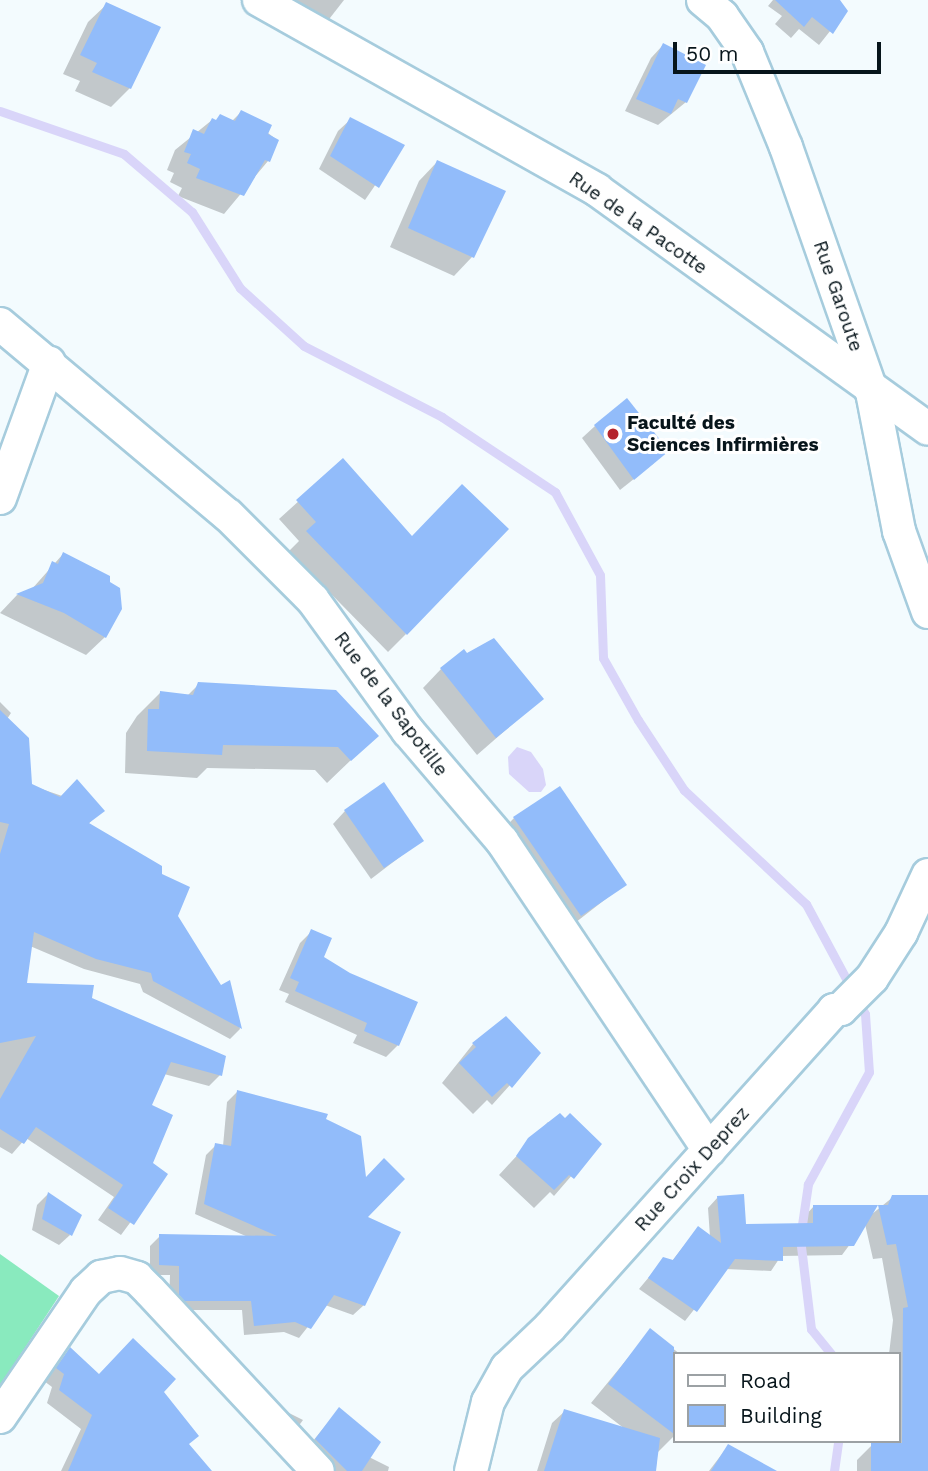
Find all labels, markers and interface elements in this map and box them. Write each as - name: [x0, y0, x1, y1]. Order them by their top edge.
- scale bar: [676, 28, 884, 72]
- text: 50 m: [686, 41, 738, 66]
- street label: Rue de la Pacotte: [564, 167, 712, 279]
- street label: Rue Garoute: [808, 238, 868, 354]
- place label: Faculté des Sciences Infirmières: [627, 412, 819, 456]
- marker: Faculté des Sciences Infirmières: [605, 426, 621, 442]
- street label: Rue de la Sapotille: [329, 627, 453, 781]
- street label: Rue Croix Deprez: [630, 1102, 754, 1236]
- legend: [673, 1352, 900, 1443]
- text: Road: [740, 1368, 791, 1393]
- text: Building: [740, 1403, 822, 1428]

